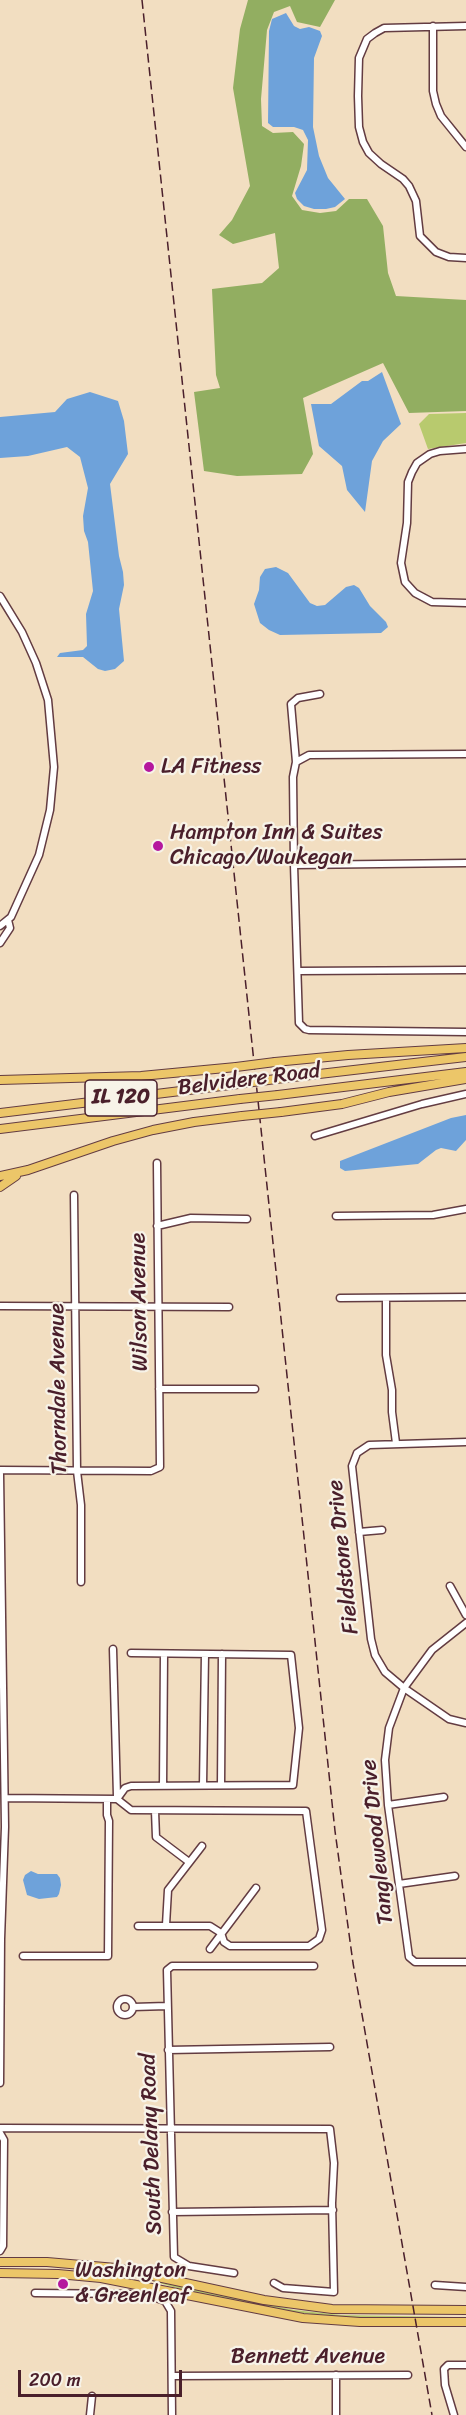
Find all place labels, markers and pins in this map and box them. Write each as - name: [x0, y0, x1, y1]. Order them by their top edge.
- place label: LA Fitness: [161, 754, 261, 780]
- marker: LA Fitness: [142, 760, 156, 774]
- place label: Hampton Inn & Suites Chicago/Waukegan: [170, 820, 383, 872]
- marker: Hampton Inn & Suites Chicago/Waukegan: [151, 839, 165, 853]
- place label: Washington & Greenleaf: [75, 2258, 190, 2310]
- marker: Washington & Greenleaf: [56, 2277, 70, 2291]

